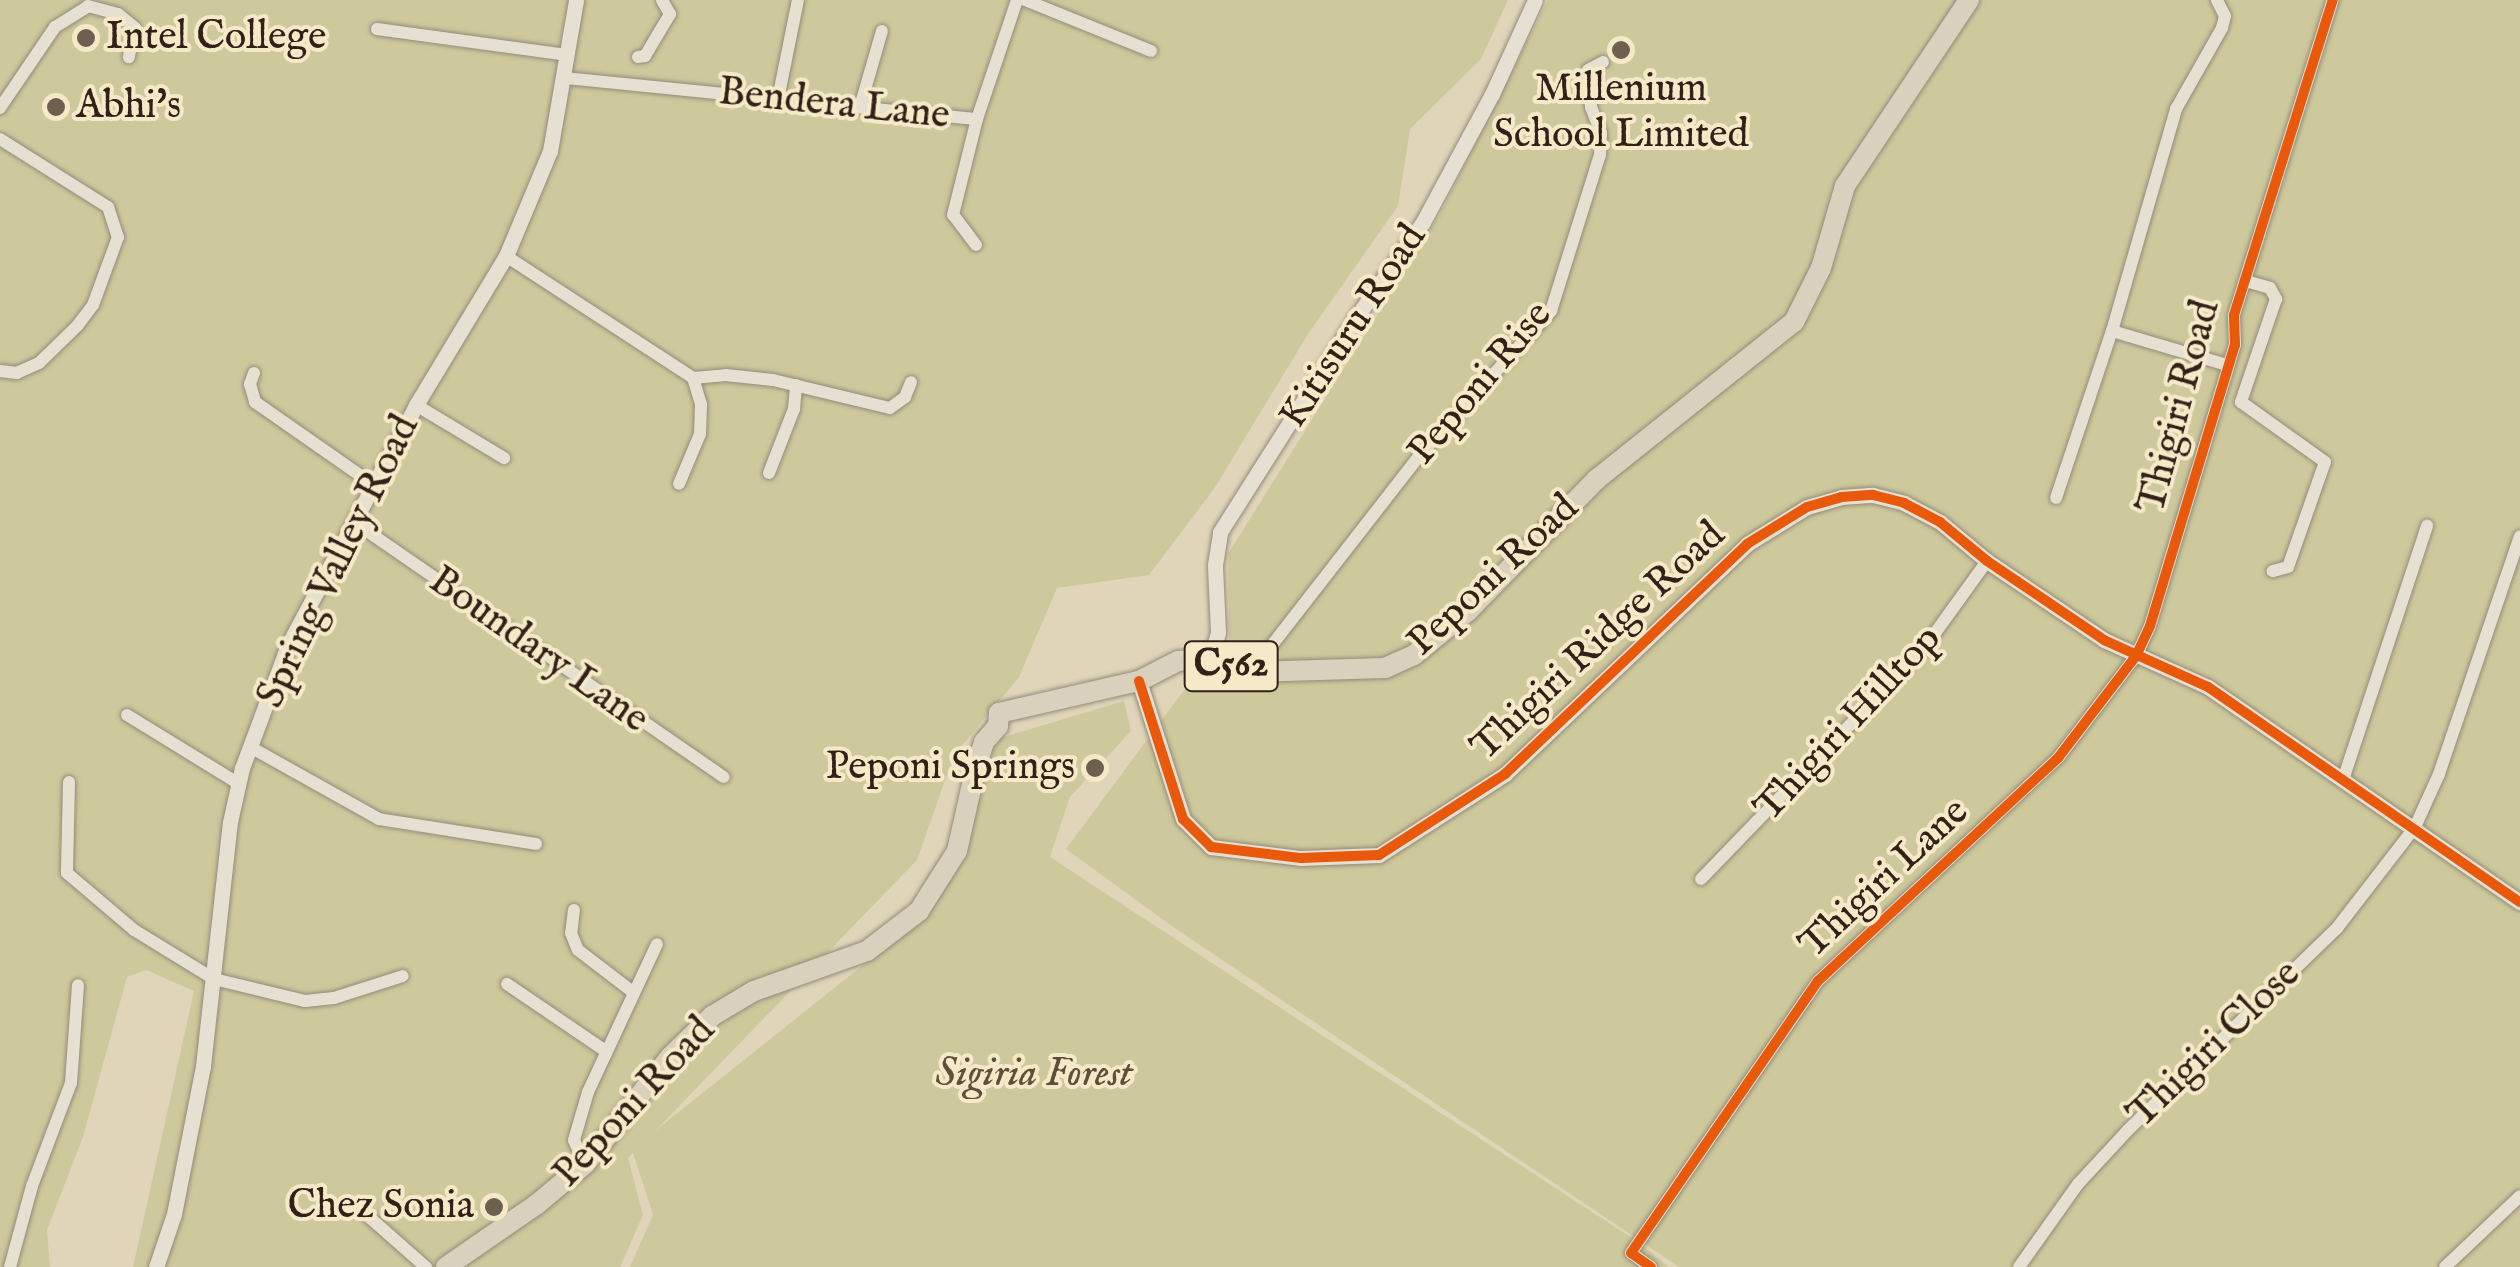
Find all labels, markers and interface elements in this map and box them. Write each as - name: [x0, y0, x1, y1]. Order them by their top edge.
- place label: Intel College: [106, 14, 326, 62]
- marker: Intel College: [75, 27, 97, 49]
- marker: Millenium School Limited: [1610, 39, 1632, 61]
- place label: Millenium School Limited: [1493, 66, 1749, 160]
- street label: Bendera Lane: [716, 69, 952, 141]
- place label: Abhi's: [76, 83, 181, 131]
- marker: Abhi's: [45, 96, 67, 118]
- street label: Kitisuru Road: [1270, 216, 1438, 438]
- street label: Peponi Rise: [1399, 293, 1563, 475]
- street label: Thigiri Road: [2129, 295, 2231, 519]
- street label: Spring Valley Road: [248, 408, 430, 716]
- street label: Peponi Road: [1399, 485, 1589, 667]
- street label: Thigiri Ridge Road: [1462, 512, 1736, 772]
- street label: Boundary Lane: [419, 558, 657, 744]
- street label: Thigiri Hilltop: [1746, 616, 1952, 832]
- road number: C562: [1184, 633, 1278, 699]
- place label: Peponi Springs: [826, 744, 1075, 792]
- marker: Peponi Springs: [1084, 757, 1106, 779]
- street label: Thigiri Lane: [1791, 789, 1979, 969]
- street label: Thigiri Close: [2119, 951, 2311, 1139]
- street label: Peponi Road: [544, 1008, 726, 1198]
- park label: Sigiria Forest: [935, 1051, 1133, 1099]
- place label: Chez Sonia: [287, 1183, 474, 1231]
- marker: Chez Sonia: [483, 1196, 505, 1218]

